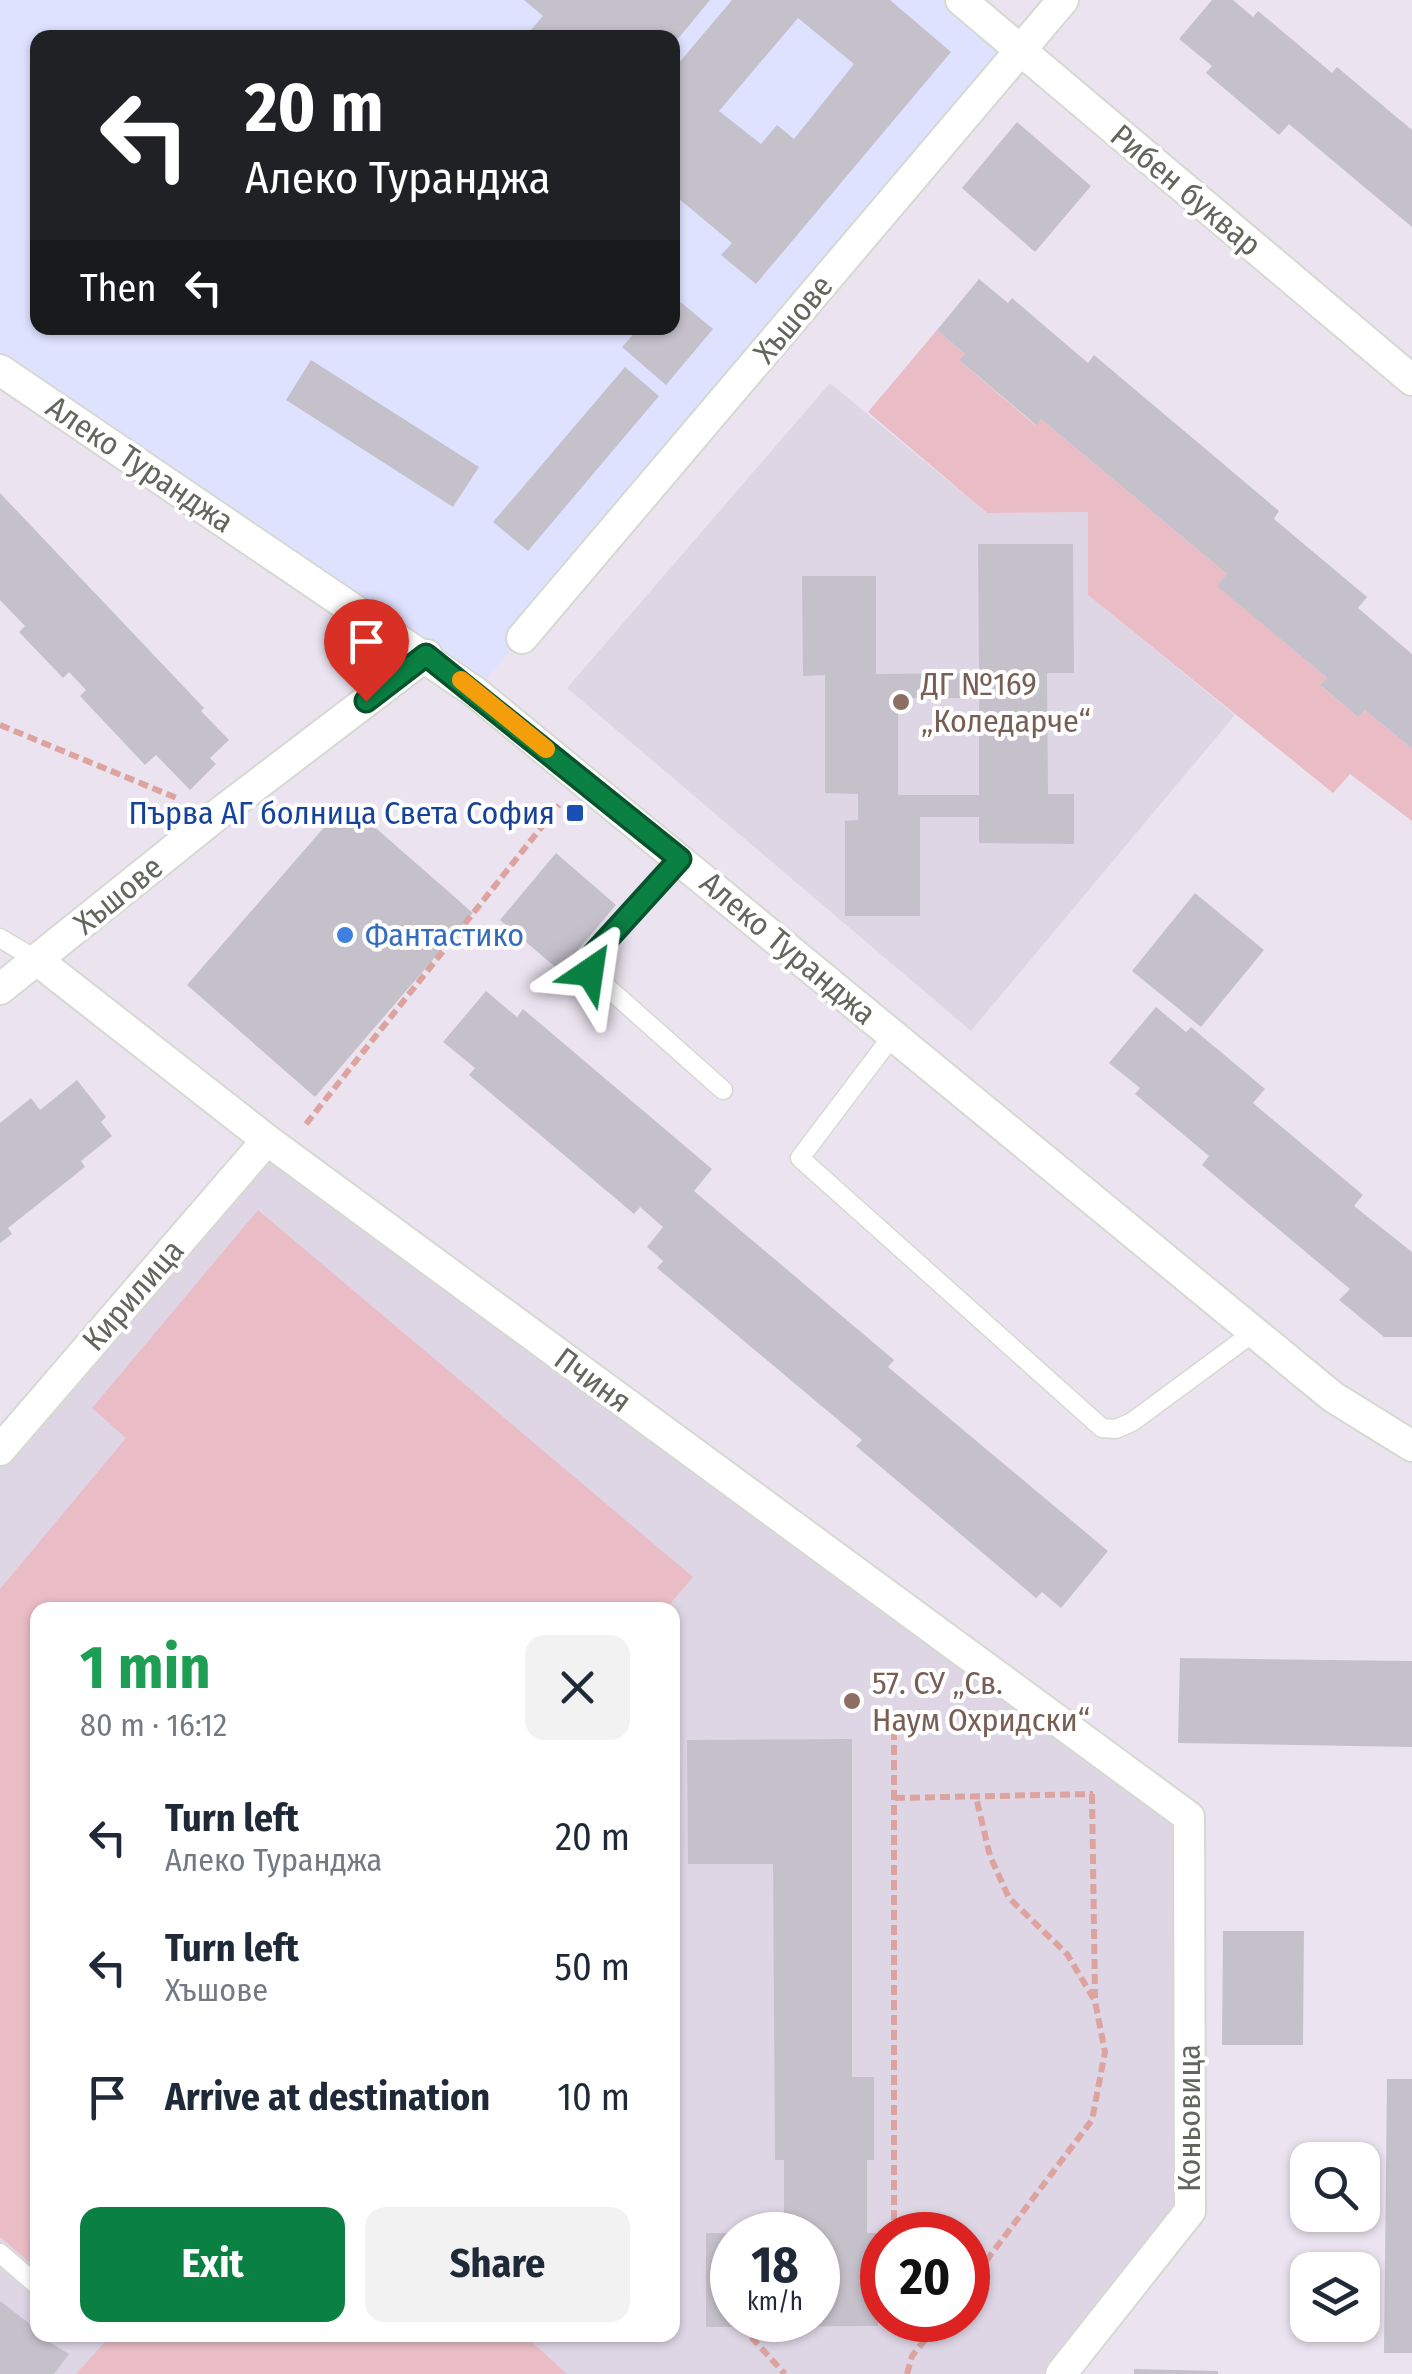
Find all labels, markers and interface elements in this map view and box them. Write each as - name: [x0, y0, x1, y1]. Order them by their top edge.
- text: 20 m: [245, 66, 384, 150]
- icon: left: [80, 70, 210, 200]
- street label: Рибен буквар: [1103, 116, 1269, 264]
- text: Алеко Туранджа: [245, 151, 551, 205]
- icon: left: [176, 260, 231, 315]
- text: Then: [80, 265, 156, 311]
- street label: Хъшове: [745, 267, 841, 371]
- street label: Алеко Туранджа: [39, 388, 241, 540]
- pin: [324, 599, 409, 702]
- icon: arrive: [339, 614, 394, 669]
- place label: ДГ №169 „Коледарче“: [920, 665, 1091, 740]
- marker: ДГ №169 „Коледарче“: [890, 691, 912, 713]
- place label: Първа АГ болница Света София: [129, 794, 555, 832]
- marker: Първа АГ болница Света София: [564, 802, 586, 824]
- street label: Хъшове: [66, 848, 170, 942]
- street label: Алеко Туранджа: [693, 864, 883, 1032]
- place label: Фантастико: [365, 916, 524, 954]
- position arrow: [538, 920, 642, 1024]
- marker: Фантастико: [334, 924, 356, 946]
- street label: Кирилица: [74, 1232, 192, 1358]
- street label: Пчиня: [547, 1340, 639, 1420]
- text: 1 min: [80, 1632, 211, 1704]
- button: close: [525, 1635, 630, 1740]
- place label: 57. СУ „Св. Наум Охридски“: [872, 1664, 1090, 1739]
- marker: 57. СУ „Св. Наум Охридски“: [841, 1690, 863, 1712]
- text: 80 m · 16:12: [80, 1706, 227, 1744]
- text: Turn left: [165, 1795, 299, 1841]
- icon: left: [80, 1810, 135, 1865]
- text: 20 m: [555, 1814, 630, 1860]
- text: Алеко Туранджа: [165, 1841, 382, 1879]
- text: Turn left: [165, 1925, 299, 1971]
- icon: left: [80, 1940, 135, 1995]
- text: 50 m: [555, 1944, 630, 1990]
- text: Хъшове: [165, 1971, 268, 2009]
- street label: Коньовица: [1170, 2044, 1208, 2192]
- icon: arrive: [80, 2070, 135, 2125]
- text: Arrive at destination: [165, 2074, 490, 2120]
- text: 10 m: [557, 2074, 630, 2120]
- map controls: [1290, 2142, 1380, 2342]
- button: search: [1290, 2142, 1380, 2232]
- button: Exit: [80, 2207, 345, 2322]
- button: Share: [365, 2207, 630, 2322]
- speed limit sign: 20: [860, 2212, 990, 2342]
- text: 18: [751, 2235, 799, 2295]
- button: layers: [1290, 2252, 1380, 2342]
- text: km/h: [747, 2287, 803, 2317]

